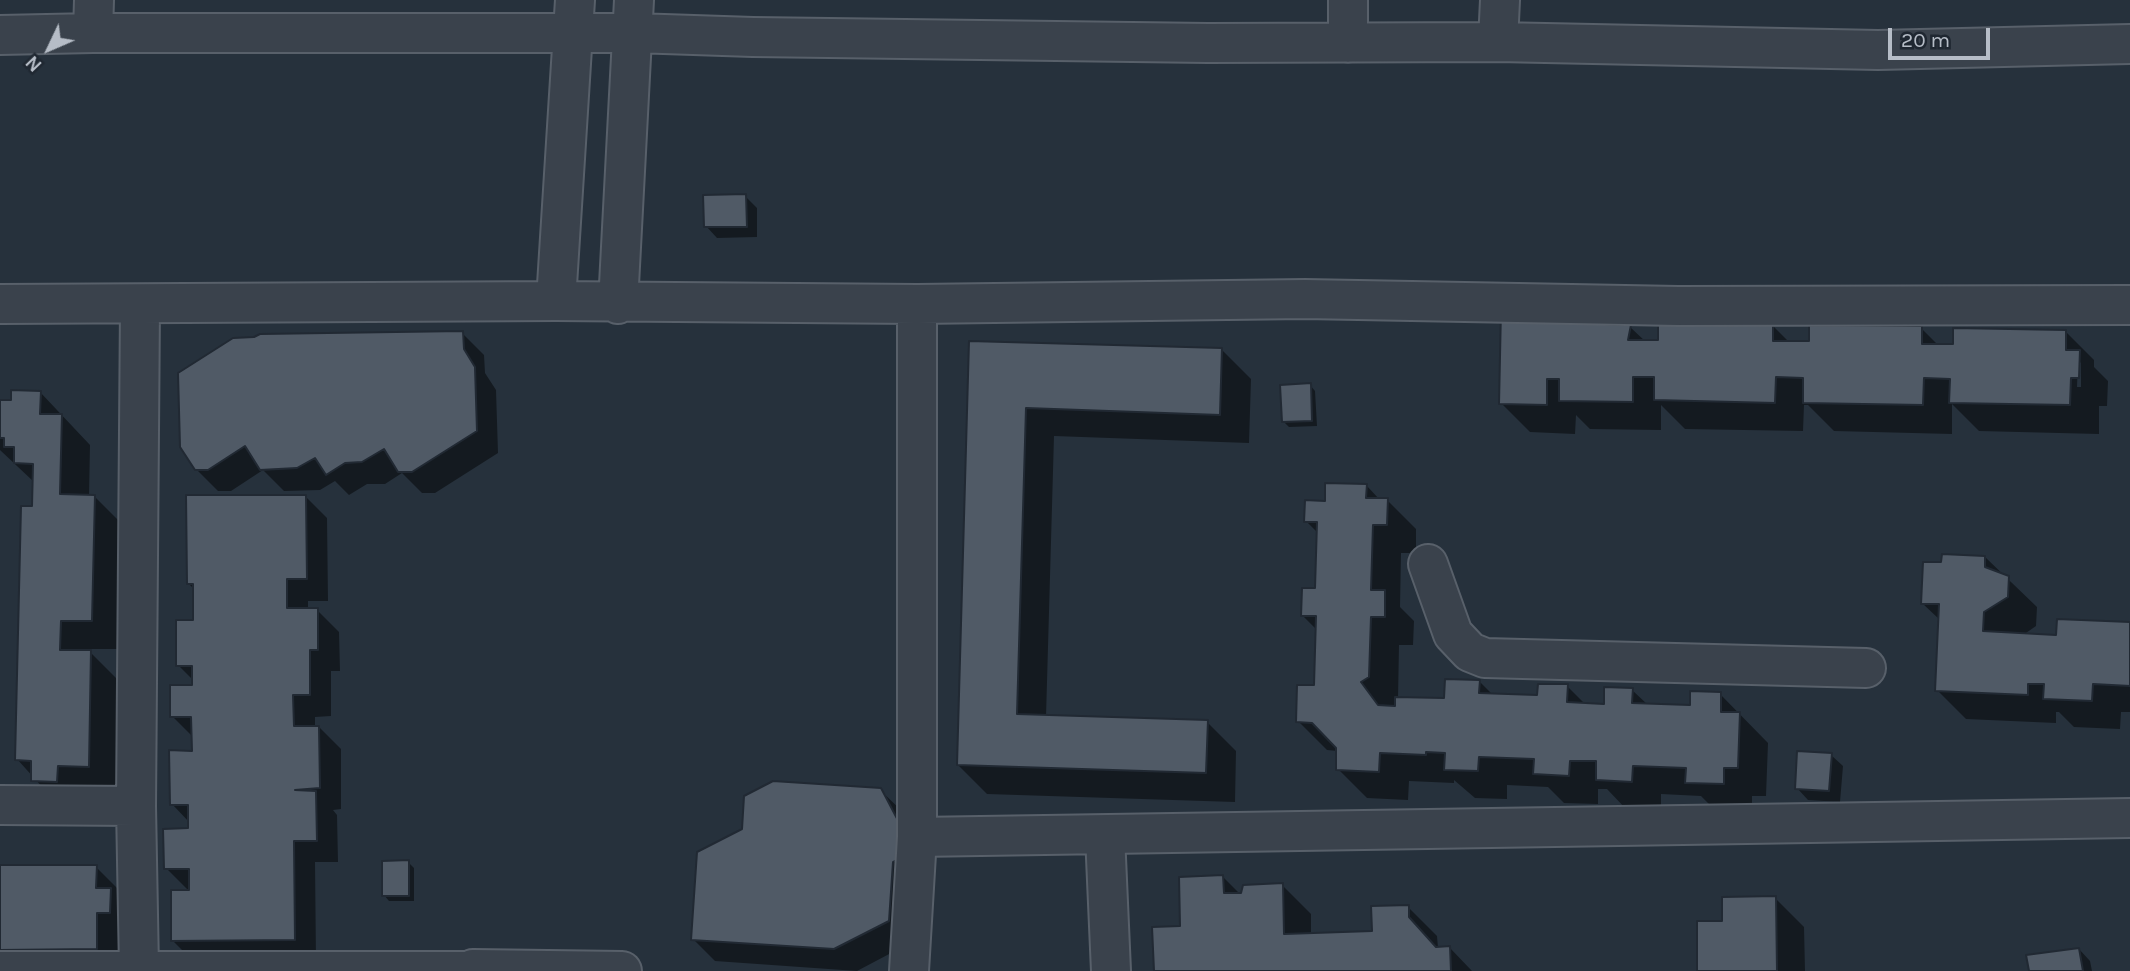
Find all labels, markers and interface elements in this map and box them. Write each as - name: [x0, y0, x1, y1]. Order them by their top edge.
- north arrow: [14, 14, 84, 84]
- scale bar: [1892, 14, 1994, 58]
- text: 20 m: [1901, 28, 1950, 52]
- text: N: [21, 51, 47, 76]

